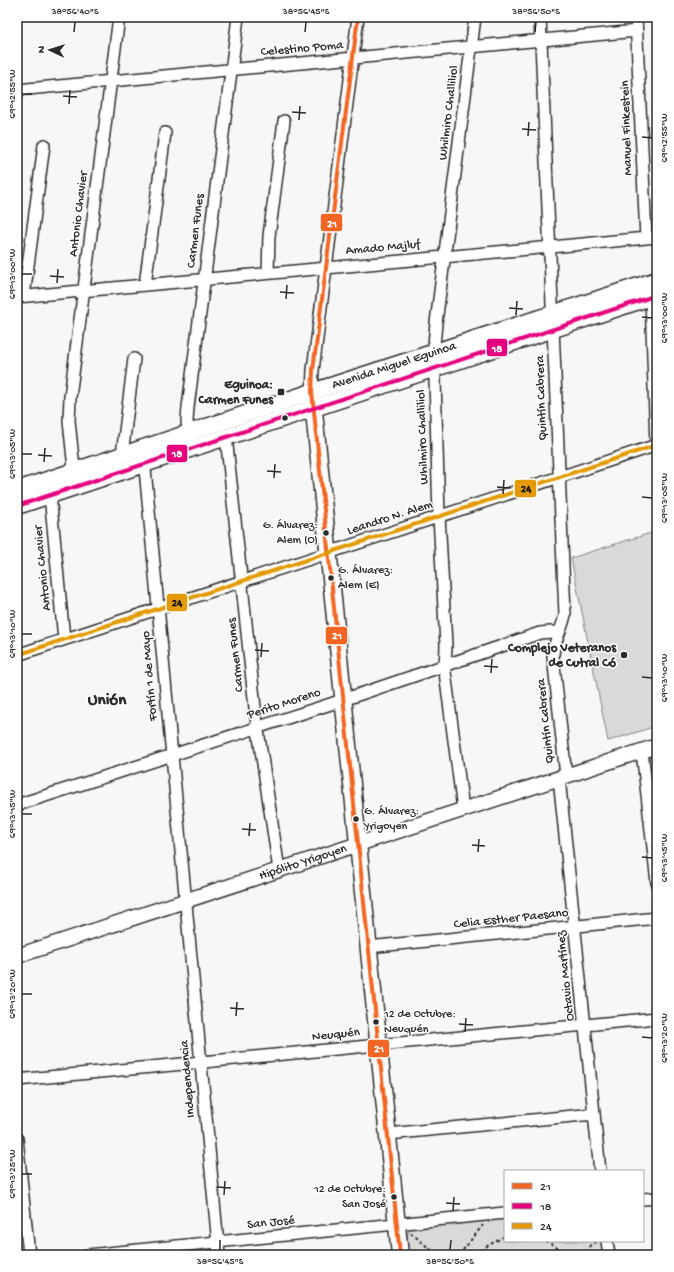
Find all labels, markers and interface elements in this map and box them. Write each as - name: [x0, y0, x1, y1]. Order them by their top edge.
- text: 38°56'40"S: [50, 6, 99, 18]
- text: 38°56'45"S: [282, 6, 330, 18]
- text: 38°56'50"S: [511, 6, 560, 18]
- north arrow: [30, 30, 70, 70]
- street label: Celestino Poma: [260, 38, 345, 60]
- text: N: [36, 45, 48, 53]
- street label: Whilmiro Challiliol: [436, 65, 462, 161]
- text: 69°12'55"W: [7, 69, 19, 119]
- street label: Manuel Finkestein: [618, 79, 636, 176]
- text: 69°12'55"W: [659, 113, 671, 163]
- street label: Antonio Chavier: [66, 169, 92, 258]
- street label: Carmen Funes: [184, 192, 208, 269]
- line badge: 21: [320, 213, 343, 232]
- text: 21: [327, 219, 337, 231]
- street label: Amado Majluf: [345, 237, 422, 259]
- text: 69°13'00"W: [7, 248, 19, 299]
- text: 69°13'00"W: [659, 292, 671, 343]
- street label: Avenida Miguel Eguinoa: [330, 338, 459, 393]
- line badge: 18: [486, 338, 508, 357]
- text: 18: [491, 344, 502, 356]
- street label: Quintín Cabrera: [533, 354, 551, 441]
- place label: Eguinoa: Carmen Funes: [198, 378, 274, 408]
- marker: Eguinoa: Carmen Funes: [276, 387, 286, 397]
- street label: Whilmiro Challiliol: [414, 389, 432, 485]
- unlabelled marker: [280, 413, 290, 423]
- text: 69°13'05"W: [7, 429, 19, 479]
- line badge: 18: [166, 444, 188, 463]
- text: 18: [171, 449, 182, 461]
- text: 69°13'05"W: [659, 473, 671, 523]
- line badge: 24: [514, 479, 537, 498]
- text: 24: [521, 484, 532, 496]
- street label: Leandro N. Alem: [345, 497, 435, 539]
- place label: G. Álvarez: Alem (O): [263, 519, 318, 548]
- street label: Antonio Chavier: [31, 523, 55, 611]
- marker: G. Álvarez: Alem (O): [321, 528, 331, 538]
- place label: G. Álvarez: Alem (E): [338, 564, 393, 593]
- marker: G. Álvarez: Alem (E): [326, 573, 336, 583]
- line badge: 24: [166, 593, 188, 612]
- text: 24: [172, 598, 183, 610]
- text: 69°13'10"W: [7, 609, 19, 658]
- street label: Carmen Funes: [225, 616, 247, 693]
- line badge: 21: [325, 626, 348, 645]
- street label: Fortín 1 de Mayo: [139, 630, 162, 723]
- text: 21: [332, 631, 342, 643]
- place label: Complejo Veteranos de Cutral Có: [507, 641, 617, 671]
- marker: Complejo Veteranos de Cutral Có: [619, 650, 629, 660]
- text: 69°13'10"W: [659, 653, 671, 702]
- street label: Quintín Cabrera: [534, 677, 558, 764]
- street label: Perito Moreno: [244, 685, 323, 723]
- district label: Unión: [88, 691, 127, 711]
- text: 69°13'15"W: [7, 789, 19, 838]
- place label: G. Álvarez: Yrigoyen: [363, 805, 419, 834]
- marker: G. Álvarez: Yrigoyen: [351, 814, 361, 824]
- text: 69°13'15"W: [659, 833, 671, 882]
- street label: Hipólito Yrigoyen: [257, 841, 349, 884]
- street label: Celia Esther Paesano: [453, 905, 569, 932]
- street label: Octavio Martínez: [554, 929, 578, 1022]
- text: 69°13'20"W: [7, 969, 19, 1019]
- place label: 12 de Octubre: Neuquén: [383, 1008, 456, 1037]
- text: 69°13'20"W: [659, 1013, 671, 1063]
- marker: 12 de Octubre: Neuquén: [371, 1017, 381, 1027]
- street label: Neuquén: [311, 1025, 361, 1045]
- street label: Independencia: [177, 1039, 199, 1118]
- line badge: 21: [367, 1039, 390, 1058]
- text: 21: [374, 1044, 384, 1056]
- text: 69°13'25"W: [7, 1149, 19, 1199]
- legend: [504, 1170, 644, 1242]
- text: 21: [540, 1181, 551, 1195]
- place label: 12 de Octubre: San José: [313, 1183, 387, 1212]
- marker: 12 de Octubre: San José: [389, 1192, 399, 1202]
- text: 18: [539, 1201, 552, 1215]
- street label: San José: [247, 1213, 296, 1233]
- text: 24: [540, 1221, 552, 1235]
- text: 38°56'45"S: [196, 1256, 244, 1268]
- text: 38°56'50"S: [425, 1256, 474, 1268]

